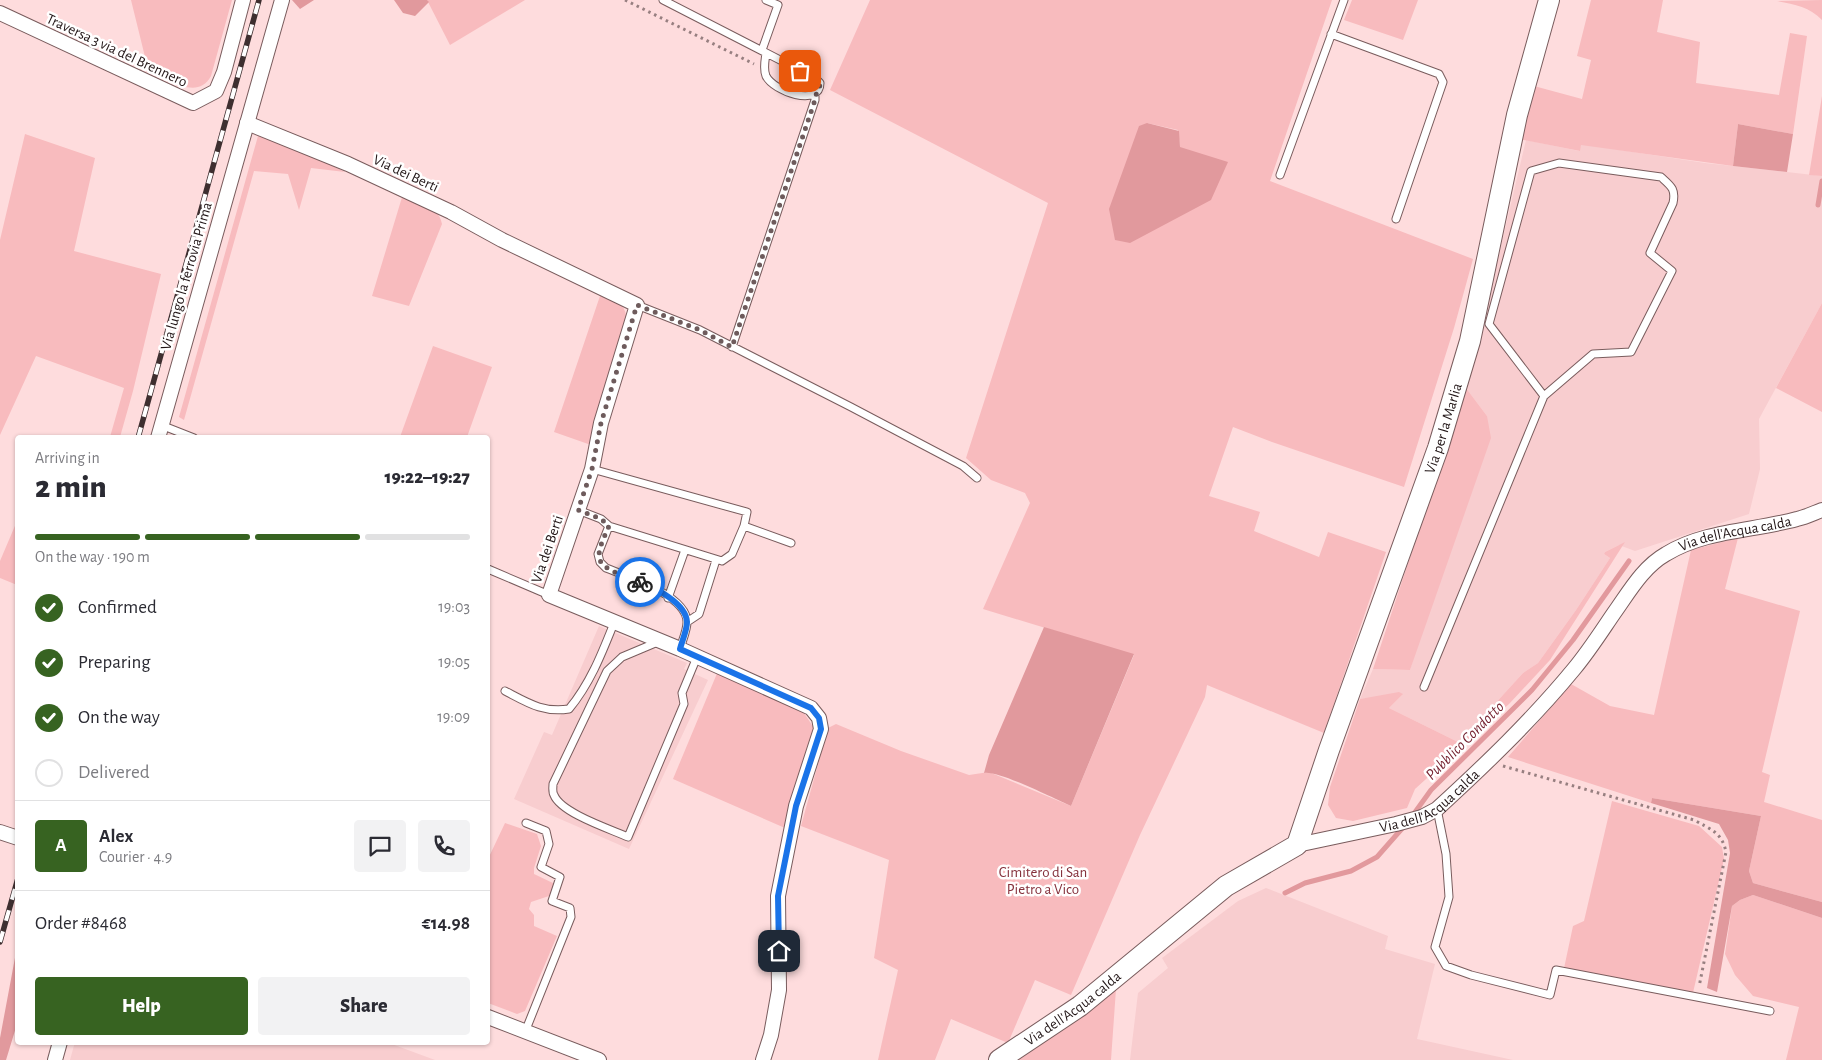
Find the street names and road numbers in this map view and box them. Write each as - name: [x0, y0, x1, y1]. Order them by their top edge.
- street label: Traversa 3 via del Brennero: [44, 11, 190, 90]
- street label: Via dei Berti: [371, 152, 441, 195]
- street label: Via lungo la ferrovia Prima: [158, 200, 215, 352]
- street label: Via per la Marlia: [1422, 381, 1465, 476]
- street label: Via dei Berti: [529, 513, 566, 585]
- street label: Via dell'Acqua calda: [1677, 514, 1793, 554]
- street label: Via dell'Acqua calda: [1378, 767, 1482, 835]
- street label: Via dell'Acqua calda: [1022, 969, 1124, 1049]

